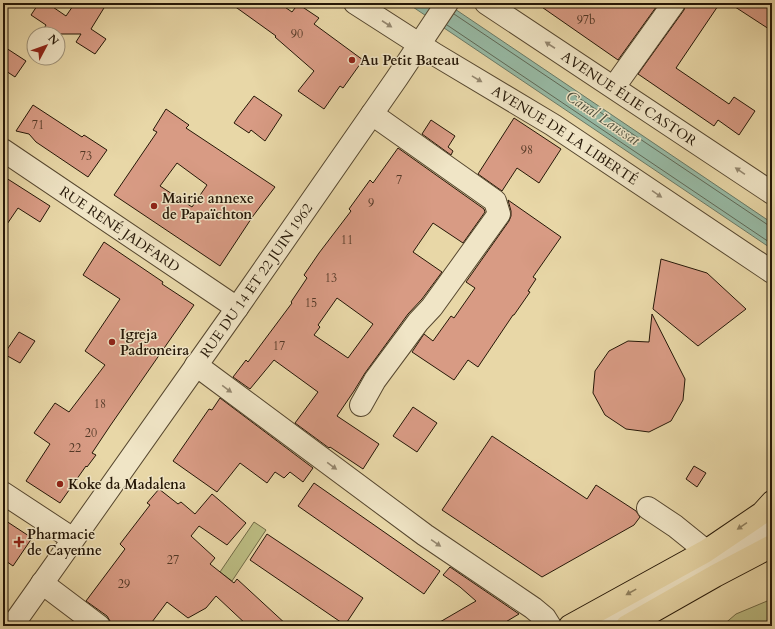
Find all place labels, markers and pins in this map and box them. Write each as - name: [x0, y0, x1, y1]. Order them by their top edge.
- place label: Au Petit Bateau: [360, 51, 459, 70]
- marker: Au Petit Bateau: [347, 55, 357, 65]
- place label: Mairie annexe de Papaïchton: [162, 189, 254, 224]
- marker: Mairie annexe de Papaïchton: [149, 201, 159, 211]
- place label: Igreja Padroneira: [120, 325, 189, 360]
- marker: Igreja Padroneira: [107, 337, 117, 347]
- place label: Koke da Madalena: [68, 475, 186, 494]
- marker: Koke da Madalena: [55, 479, 65, 489]
- place label: Pharmacie de Cayenne: [27, 525, 102, 560]
- marker: Pharmacie de Cayenne: [14, 537, 24, 547]

